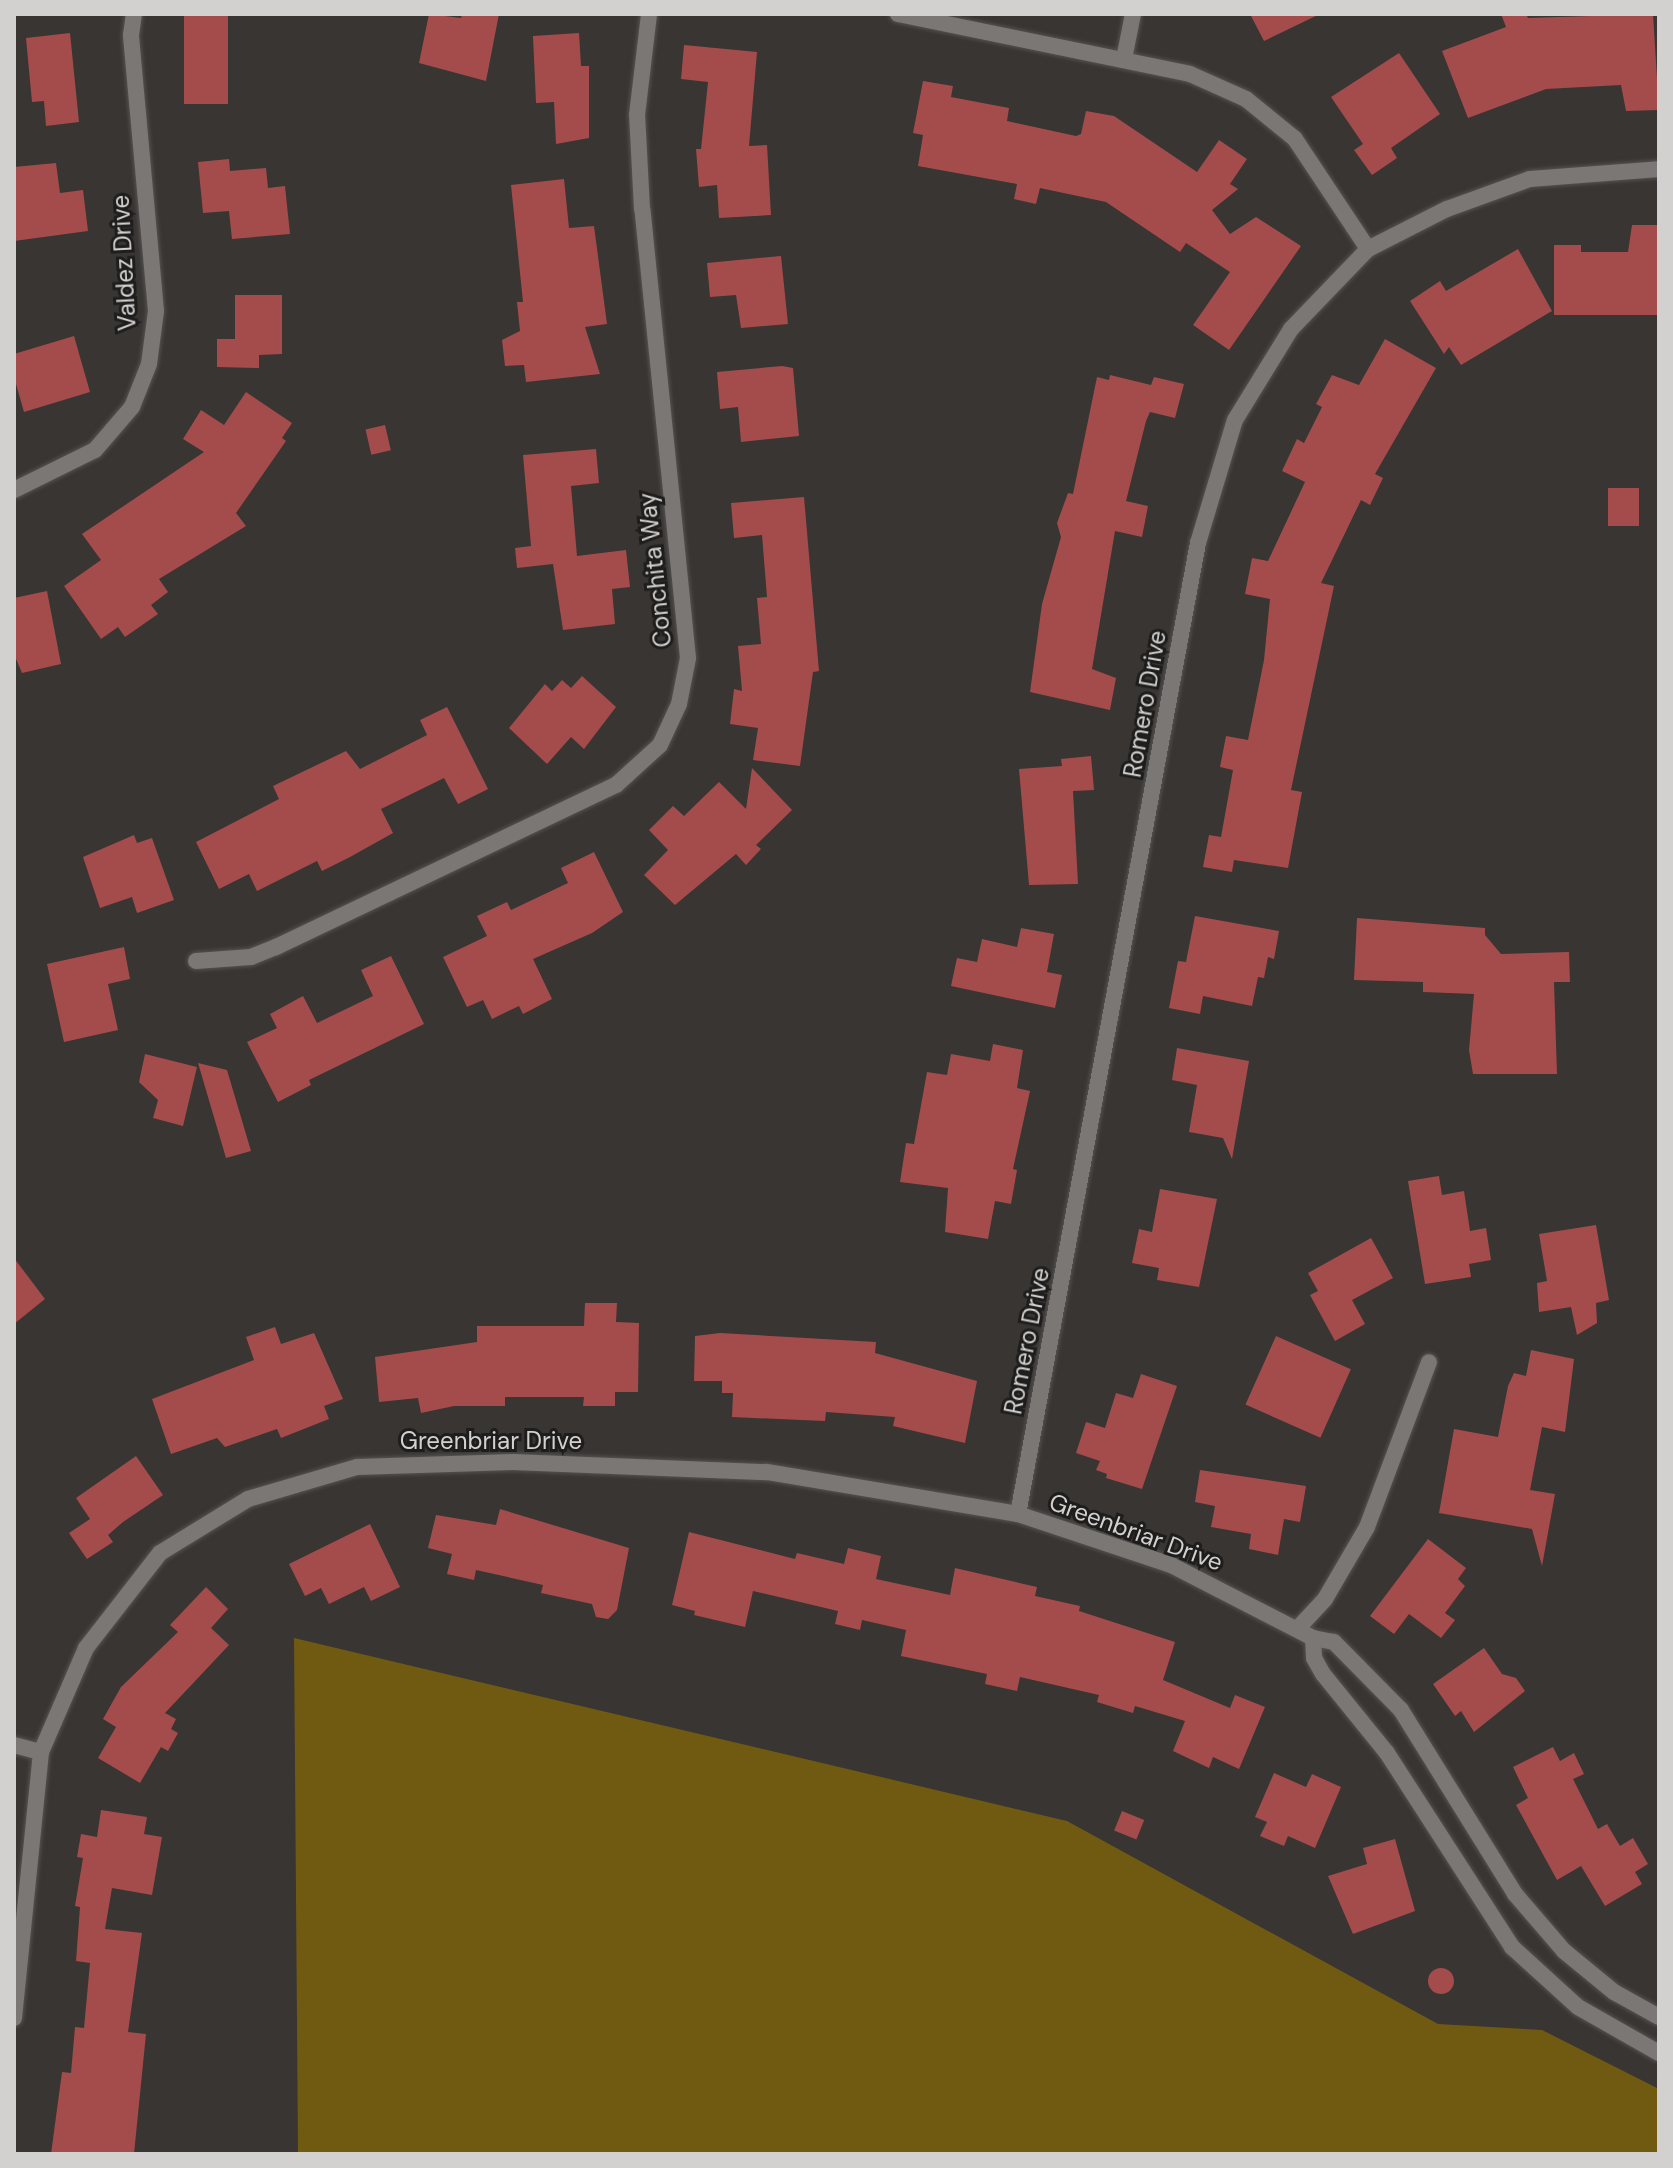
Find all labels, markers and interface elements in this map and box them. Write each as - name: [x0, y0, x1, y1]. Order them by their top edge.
- street label: Valdez Drive: [106, 194, 142, 332]
- street label: Conchita Way: [633, 491, 677, 649]
- street label: Romero Drive: [1118, 628, 1172, 780]
- street label: Romero Drive: [999, 1265, 1055, 1417]
- street label: Greenbriar Drive: [400, 1427, 582, 1455]
- street label: Greenbriar Drive: [1045, 1487, 1227, 1577]

